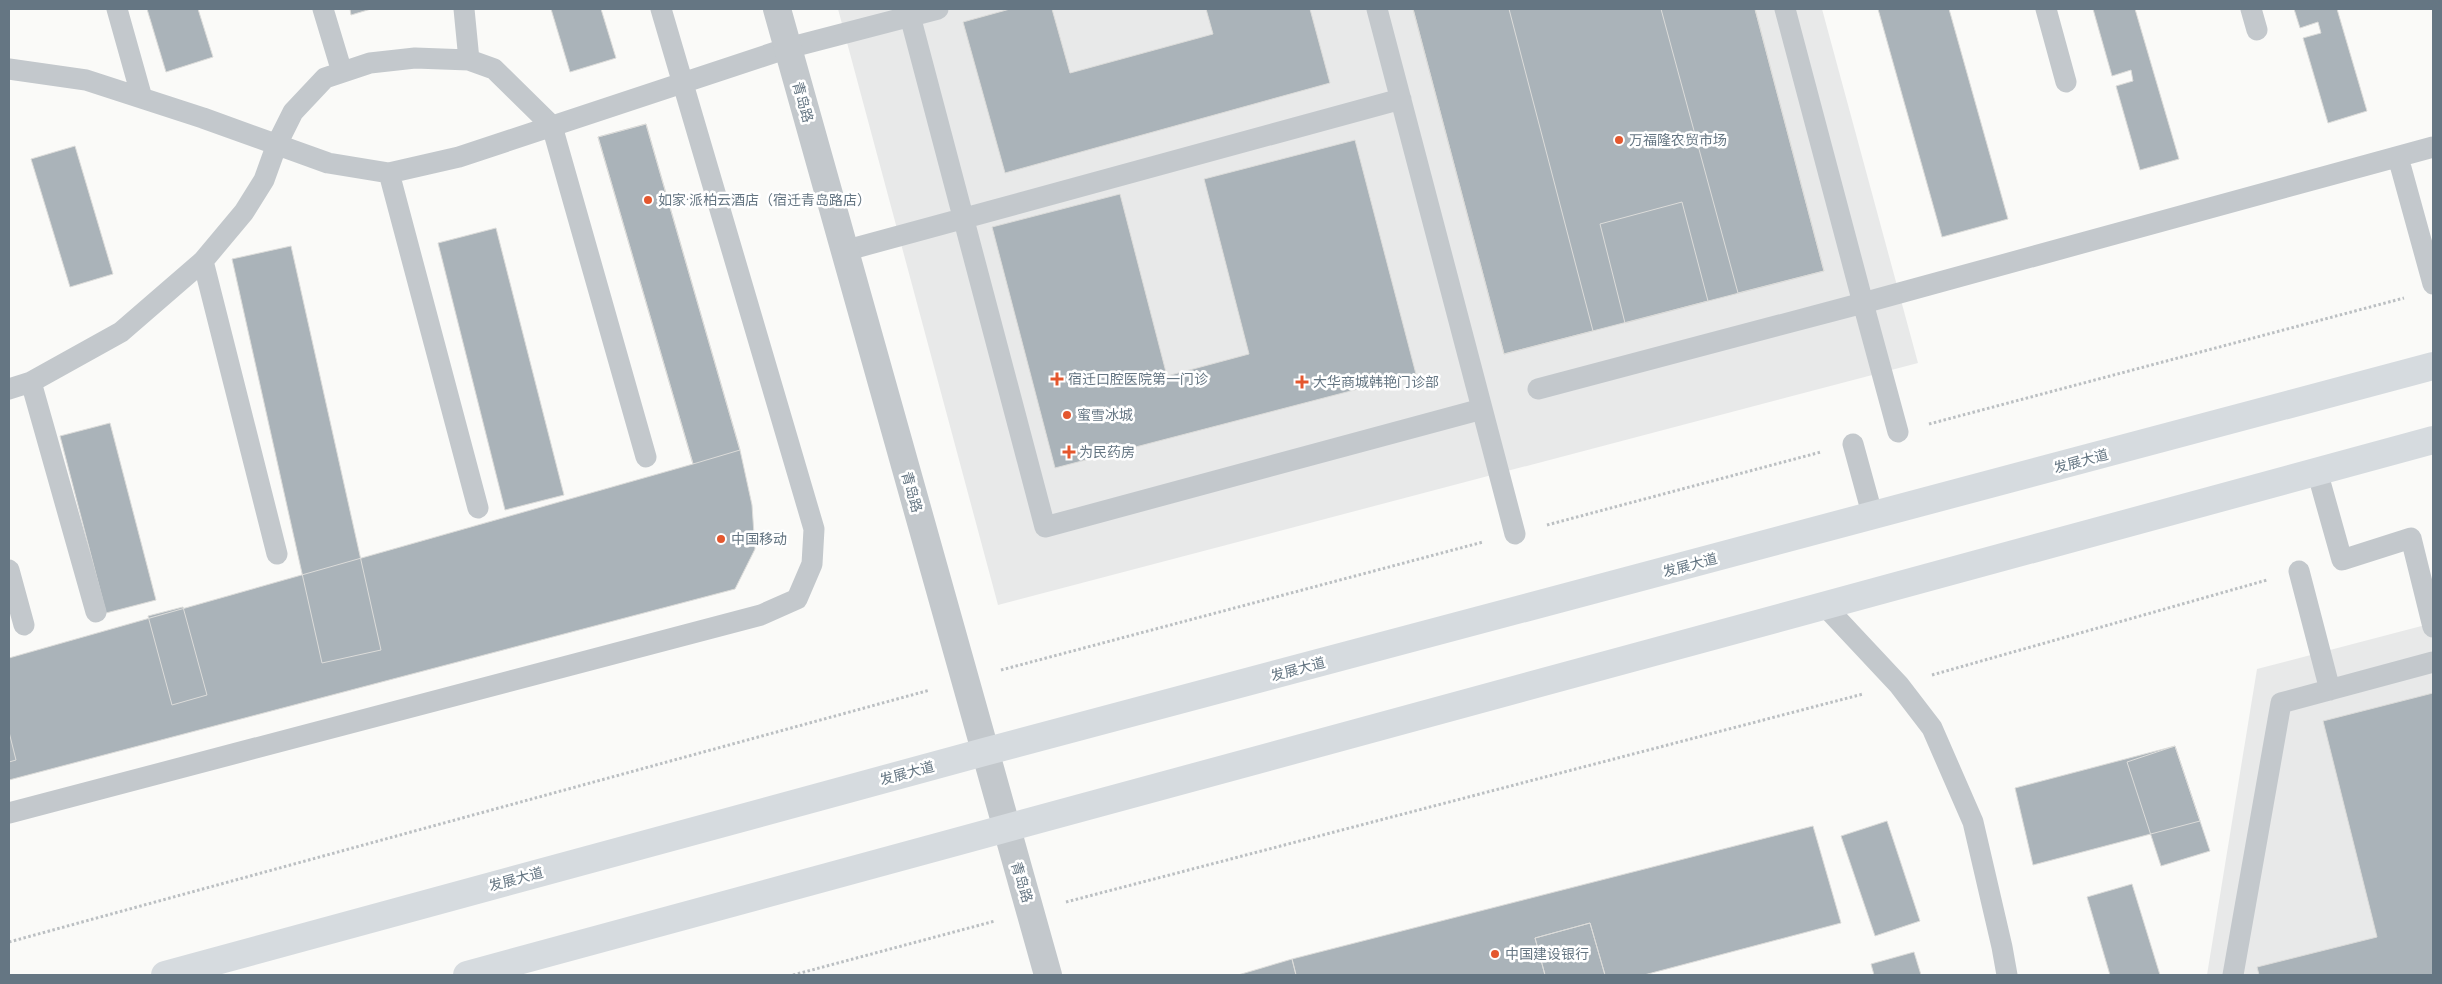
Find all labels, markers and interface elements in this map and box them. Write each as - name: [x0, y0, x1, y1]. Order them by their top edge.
- street label: 青岛路: [790, 80, 816, 124]
- place label: 万福隆农贸市场: [1629, 132, 1727, 148]
- marker: 万福隆农贸市场: [1613, 134, 1625, 146]
- place label: 如家·派柏云酒店（宿迁青岛路店）: [658, 192, 871, 208]
- marker: 如家·派柏云酒店（宿迁青岛路店）: [642, 194, 654, 206]
- place label: 宿迁口腔医院第一门诊: [1068, 371, 1208, 387]
- marker: 宿迁口腔医院第一门诊: [1050, 372, 1064, 386]
- place label: 大华商城韩艳门诊部: [1313, 374, 1439, 390]
- marker: 大华商城韩艳门诊部: [1295, 375, 1309, 389]
- place label: 蜜雪冰城: [1077, 407, 1133, 423]
- marker: 蜜雪冰城: [1061, 409, 1073, 421]
- place label: 为民药房: [1079, 444, 1135, 460]
- marker: 为民药房: [1063, 446, 1075, 458]
- street label: 发展大道: [2052, 446, 2110, 476]
- street label: 青岛路: [899, 470, 925, 514]
- place label: 中国移动: [731, 531, 787, 547]
- marker: 中国移动: [715, 533, 727, 545]
- street label: 发展大道: [1661, 550, 1719, 580]
- street label: 发展大道: [1269, 654, 1327, 684]
- street label: 发展大道: [878, 758, 936, 788]
- street label: 青岛路: [1008, 860, 1036, 904]
- street label: 发展大道: [487, 864, 545, 894]
- place label: 中国建设银行: [1505, 946, 1589, 962]
- marker: 中国建设银行: [1489, 948, 1501, 960]

